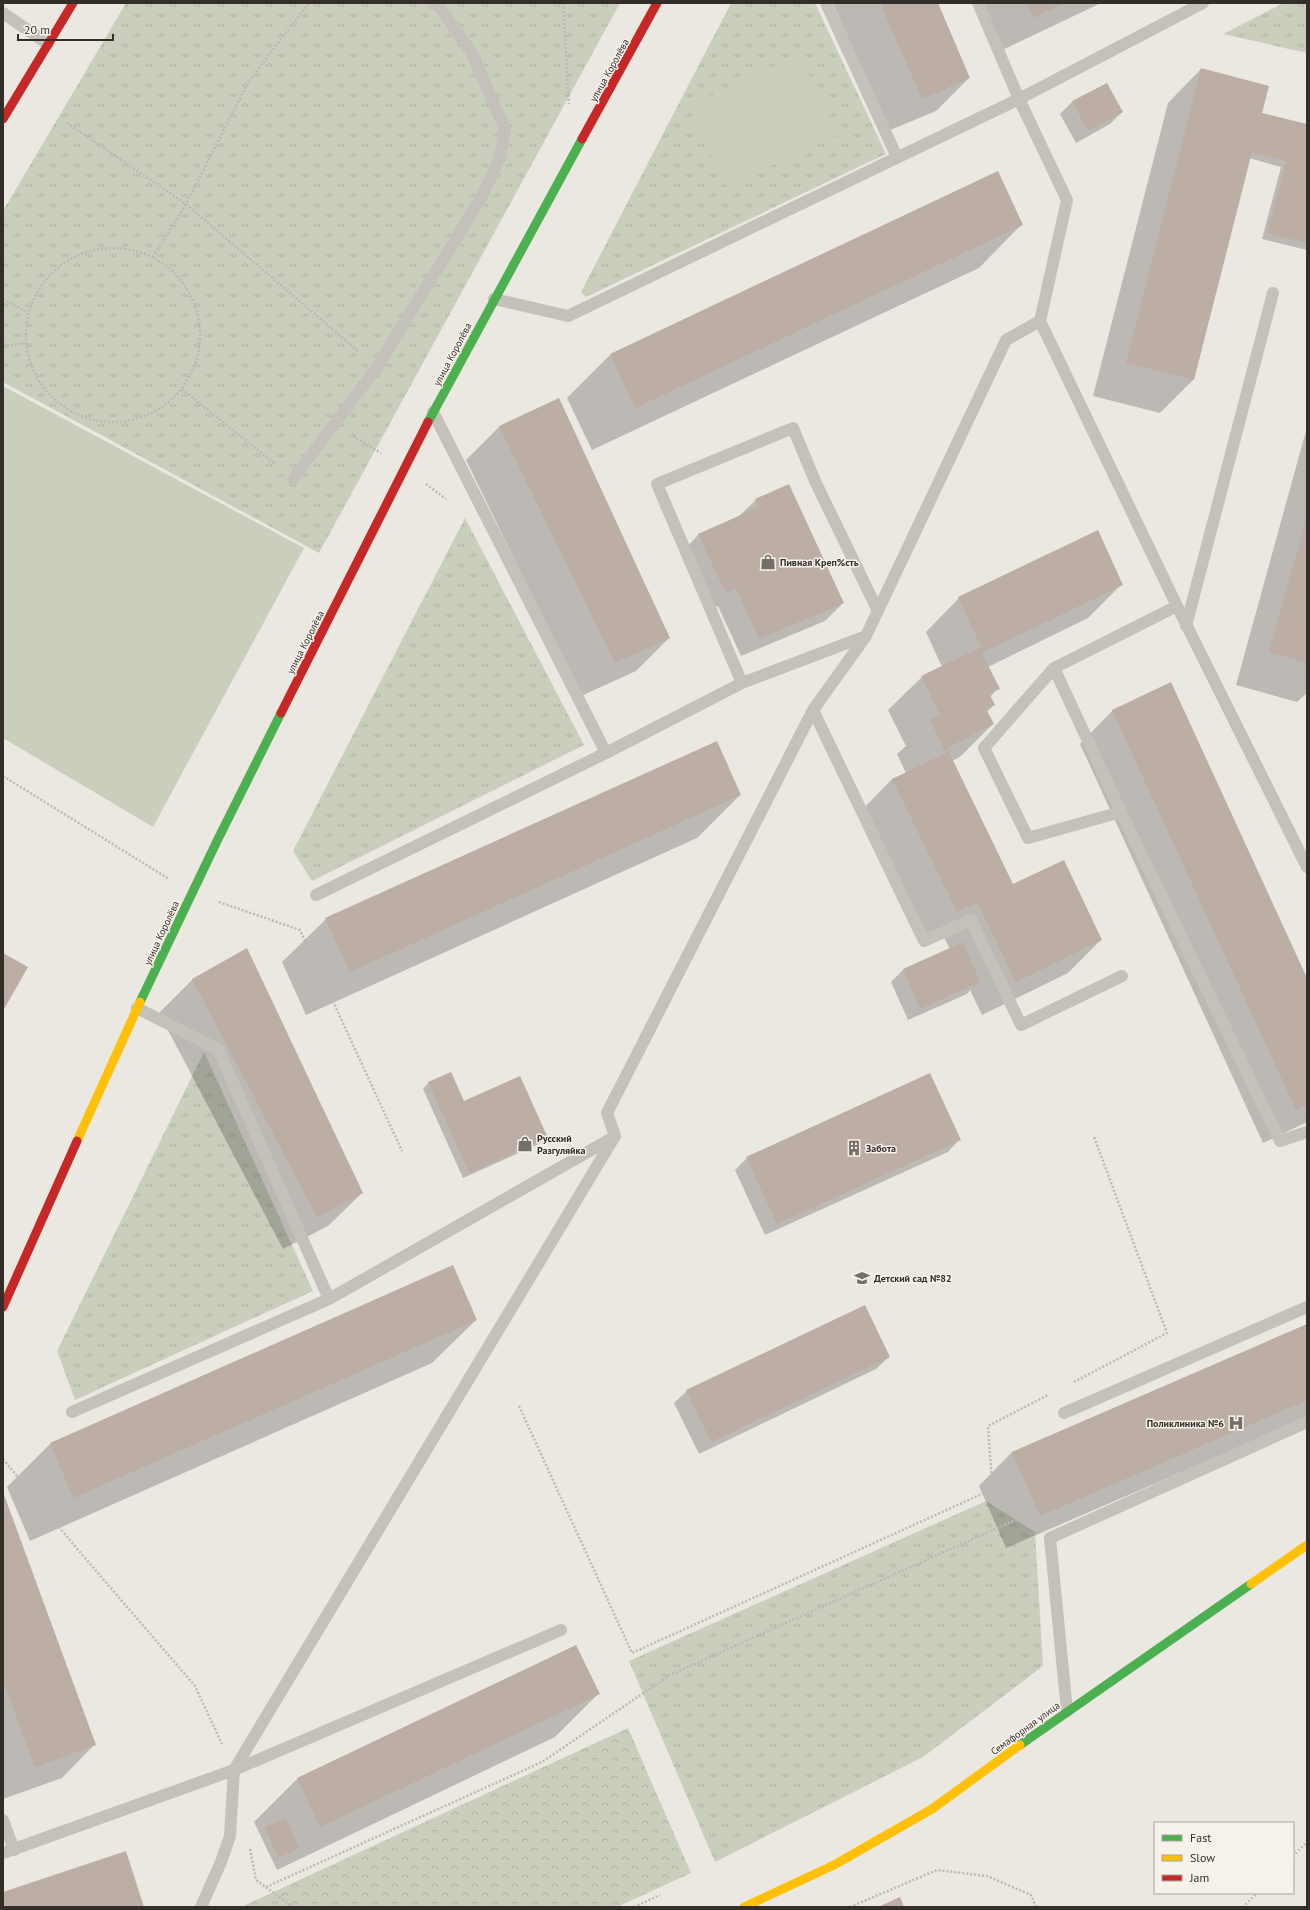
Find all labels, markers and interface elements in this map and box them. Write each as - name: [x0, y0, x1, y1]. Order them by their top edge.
- scale bar: [18, 16, 113, 42]
- text: 20 m: [24, 22, 50, 37]
- street label: улица Королёва: [587, 37, 632, 104]
- street label: улица Королёва: [430, 320, 475, 388]
- shop icon: Пивная Креп%сть: [759, 553, 777, 571]
- place label: Пивная Креп%сть: [780, 556, 859, 569]
- street label: улица Королёва: [284, 608, 327, 676]
- street label: улица Королёва: [141, 899, 182, 968]
- place label: Русский Разгуляйка: [537, 1132, 585, 1157]
- shop icon: Русский Разгуляйка: [516, 1135, 534, 1153]
- building icon: Забота: [845, 1139, 863, 1157]
- place label: Забота: [866, 1142, 896, 1155]
- school or university icon: Детский сад №82: [853, 1269, 871, 1287]
- place label: Детский сад №82: [874, 1272, 952, 1285]
- hospital icon: Поликлиника №6: [1227, 1414, 1245, 1432]
- place label: Поликлиника №6: [1147, 1417, 1224, 1430]
- street label: Семафорная улица: [988, 1699, 1063, 1758]
- legend: [1154, 1822, 1294, 1894]
- text: Fast: [1190, 1830, 1211, 1845]
- text: Slow: [1190, 1850, 1215, 1865]
- text: Jam: [1189, 1870, 1209, 1885]

